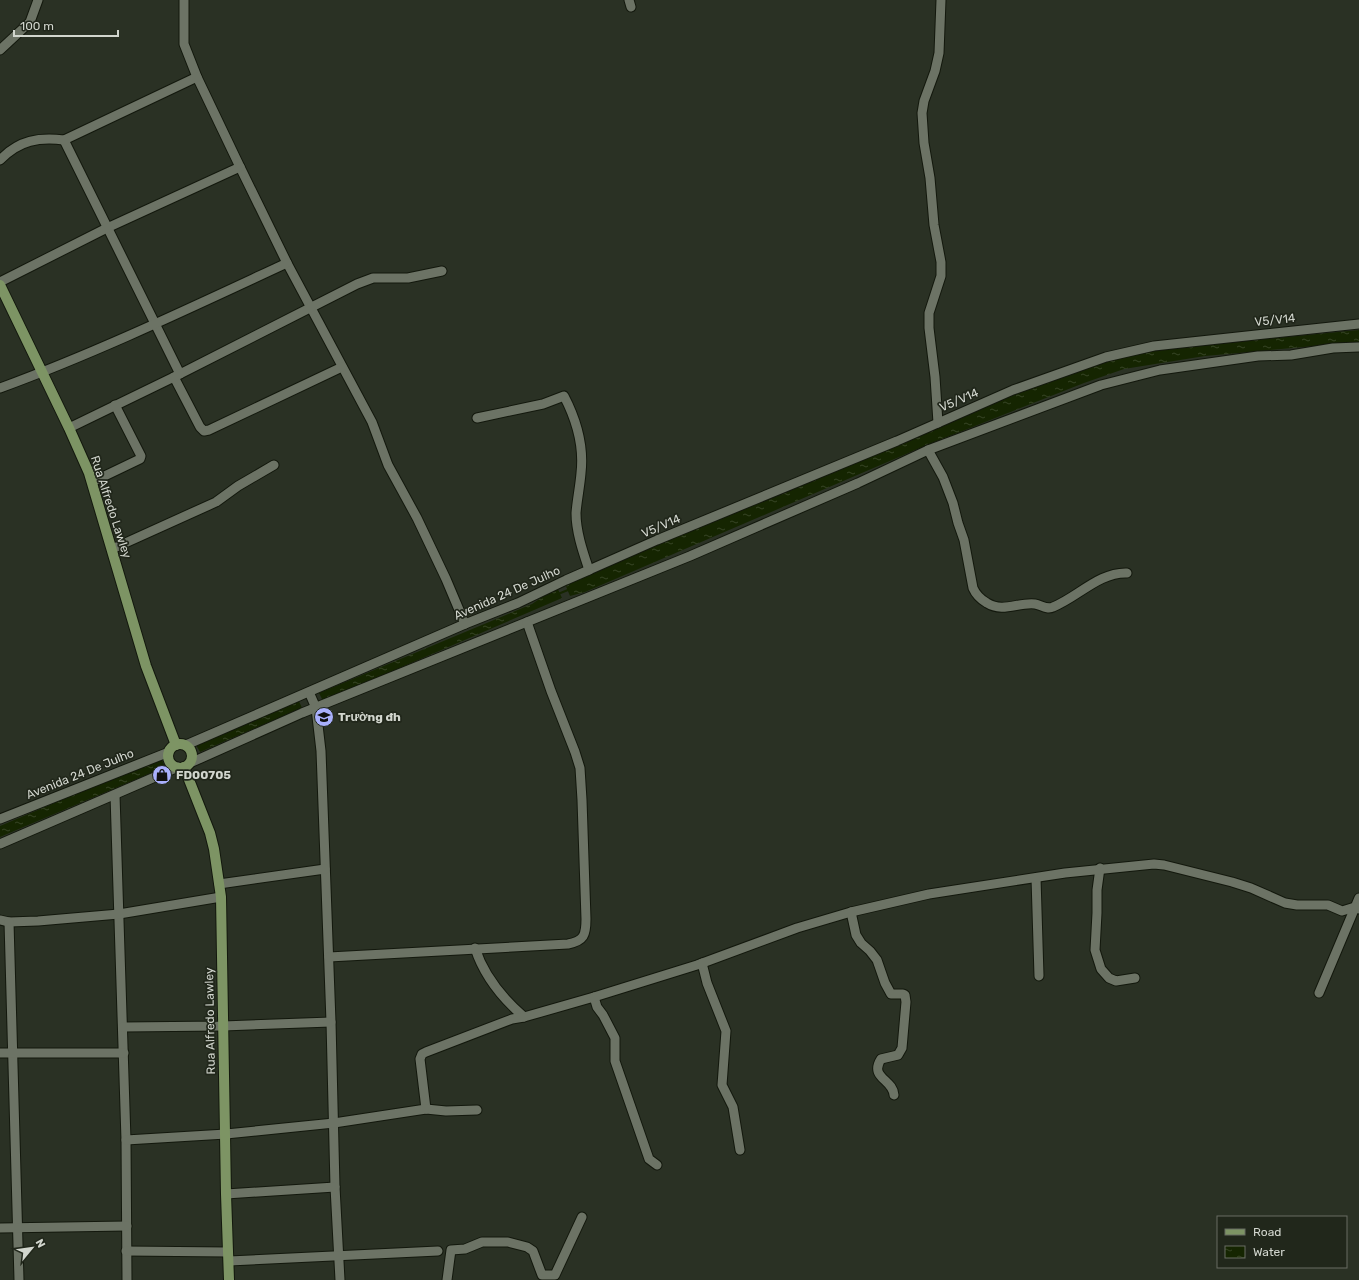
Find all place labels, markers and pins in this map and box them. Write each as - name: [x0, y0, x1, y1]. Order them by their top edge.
- school or university icon: Trường đh: [313, 706, 335, 728]
- place label: Trường đh: [338, 710, 401, 724]
- shop icon: FD00705: [151, 764, 173, 786]
- place label: FD00705: [176, 768, 231, 782]

